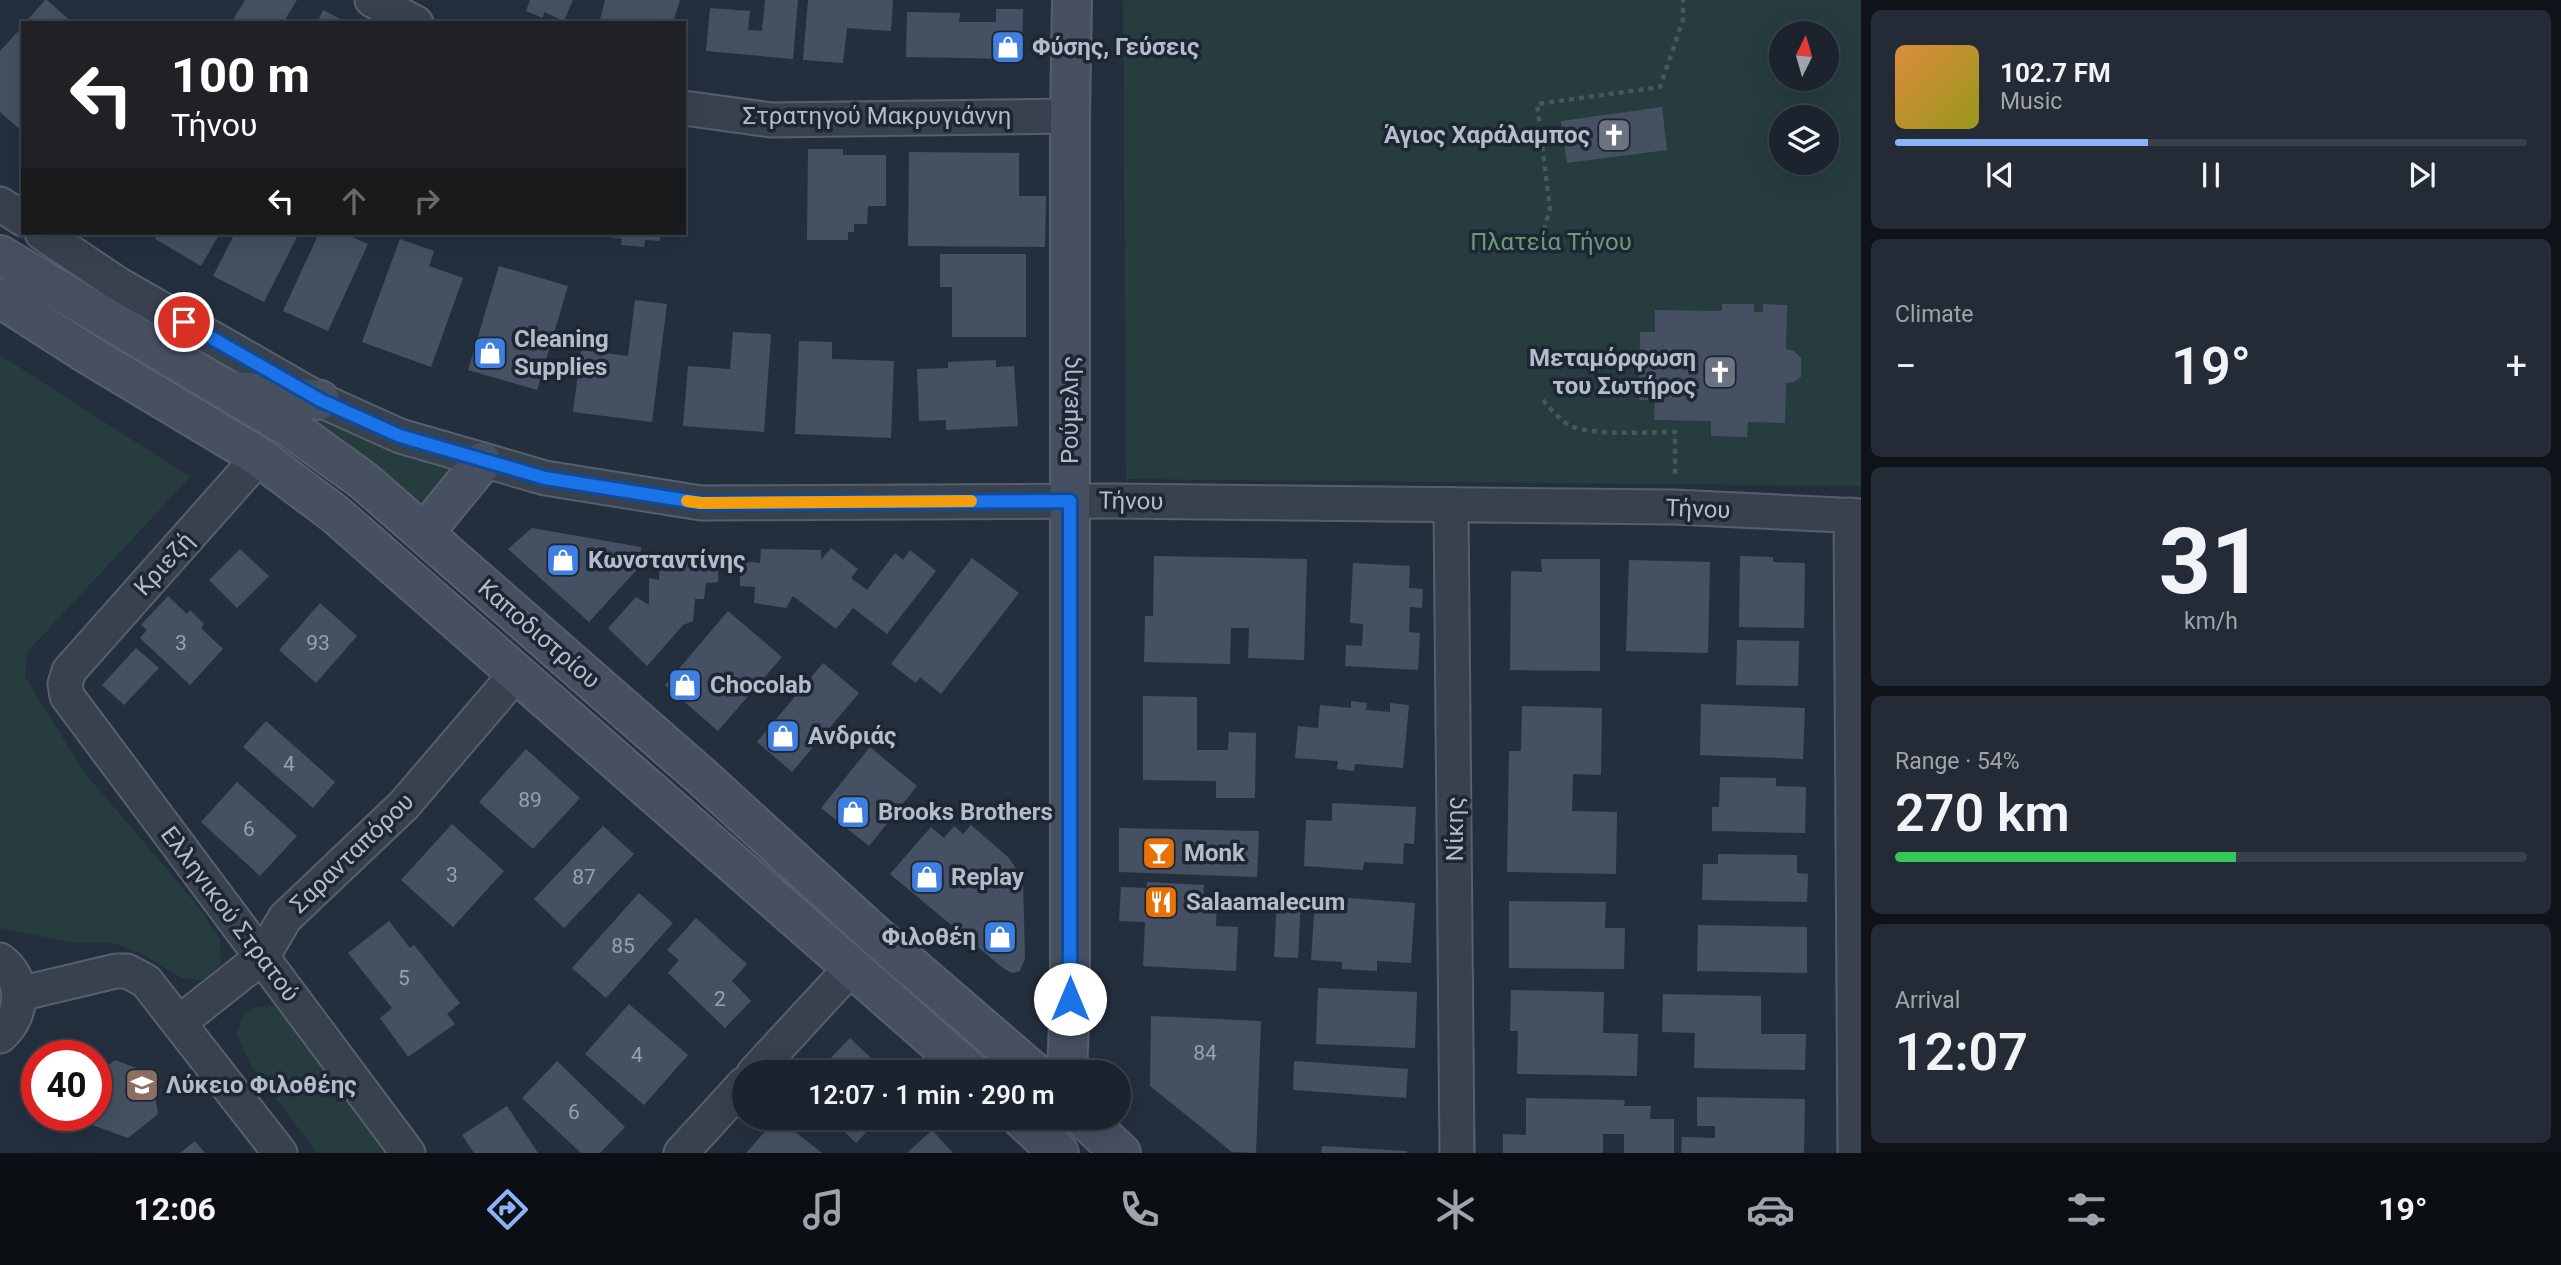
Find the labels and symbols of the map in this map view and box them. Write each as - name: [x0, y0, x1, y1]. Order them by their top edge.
- north arrow: [1769, 21, 1839, 91]
- shop icon: Φύσης, Γεύσεις: [989, 28, 1027, 66]
- place label: Φύσης, Γεύσεις: [1032, 33, 1199, 61]
- street label: Στρατηγού Μακρυγιάννη: [743, 102, 1011, 130]
- church icon: Άγιος Χαράλαμπος: [1595, 116, 1633, 154]
- place label: Άγιος Χαράλαμπος: [1384, 121, 1590, 149]
- park label: Πλατεία Τήνου: [1470, 228, 1632, 256]
- pin: [154, 292, 214, 352]
- place label: Cleaning Supplies: [514, 325, 609, 381]
- shop icon: Cleaning Supplies: [471, 334, 509, 372]
- place label: Μεταμόρφωση του Σωτήρος: [1529, 344, 1696, 400]
- church icon: Μεταμόρφωση του Σωτήρος: [1701, 353, 1739, 391]
- street label: Ρούμελης: [1056, 356, 1084, 464]
- street label: Τήνου: [1098, 486, 1164, 516]
- street label: Τήνου: [1665, 494, 1731, 524]
- street label: Κριεζή: [128, 527, 200, 601]
- shop icon: Κωνσταντίνης: [544, 541, 582, 579]
- place label: Κωνσταντίνης: [588, 546, 745, 574]
- street label: Καποδιστρίου: [472, 574, 606, 694]
- house number: 3: [175, 631, 187, 655]
- house number: 93: [306, 631, 330, 655]
- shop icon: Chocolab: [666, 666, 704, 704]
- place label: Chocolab: [710, 671, 811, 699]
- shop icon: Ανδριάς: [764, 717, 802, 755]
- place label: Ανδριάς: [808, 722, 896, 750]
- house number: 4: [283, 752, 295, 776]
- street label: Σαρανταπόρου: [285, 787, 419, 919]
- house number: 89: [518, 788, 542, 812]
- shop icon: Brooks Brothers: [834, 793, 872, 831]
- street label: Νίκης: [1441, 797, 1469, 861]
- place label: Brooks Brothers: [878, 798, 1053, 826]
- house number: 6: [243, 817, 255, 841]
- street label: Ελληνικού Στρατού: [155, 821, 305, 1007]
- bar icon: Monk: [1140, 834, 1178, 872]
- place label: Monk: [1184, 839, 1246, 867]
- shop icon: Replay: [908, 858, 946, 896]
- house number: 3: [446, 863, 458, 887]
- place label: Replay: [951, 863, 1025, 891]
- house number: 87: [572, 865, 596, 889]
- restaurant icon: Salaamalecum: [1142, 883, 1180, 921]
- place label: Salaamalecum: [1186, 888, 1345, 916]
- shop icon: Φιλοθέη: [981, 918, 1019, 956]
- place label: Φιλοθέη: [881, 923, 976, 951]
- house number: 85: [611, 934, 635, 958]
- position arrow: [1033, 962, 1107, 1036]
- house number: 5: [398, 966, 410, 990]
- house number: 2: [714, 987, 726, 1011]
- speed limit sign: 40: [21, 1040, 112, 1131]
- house number: 84: [1193, 1041, 1217, 1065]
- house number: 4: [631, 1043, 643, 1067]
- school or university icon: Λύκειο Φιλοθέης: [123, 1066, 161, 1104]
- place label: Λύκειο Φιλοθέης: [166, 1071, 357, 1099]
- house number: 6: [568, 1100, 580, 1124]

